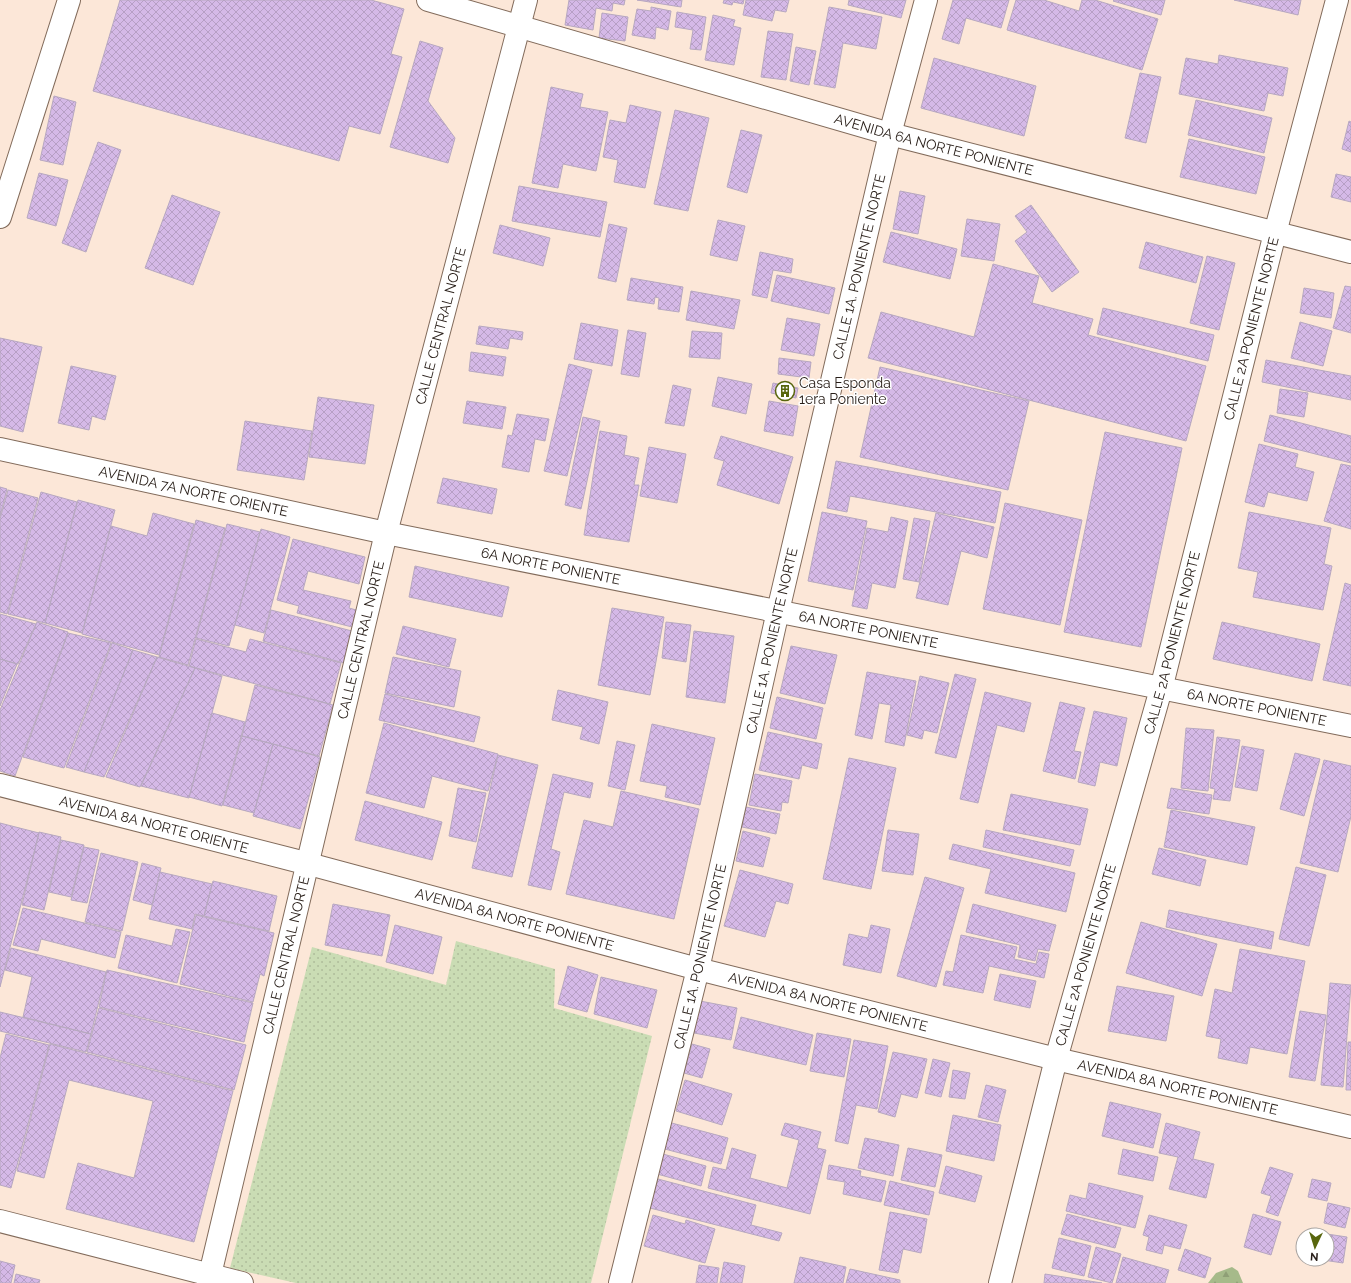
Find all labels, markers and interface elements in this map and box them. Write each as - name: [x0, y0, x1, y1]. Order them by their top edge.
- street label: AVENIDA 6A NORTE PONIENTE: [832, 110, 1035, 178]
- street label: CALLE 1A. PONIENTE NORTE: [829, 172, 888, 361]
- street label: CALLE 2A PONIENTE NORTE: [1221, 235, 1282, 422]
- street label: CALLE CENTRAL NORTE: [412, 245, 469, 406]
- place label: Casa Esponda 1era Poniente: [799, 375, 891, 407]
- building icon: Casa Esponda 1era Poniente: [774, 380, 796, 402]
- street label: AVENIDA 7A NORTE ORIENTE: [97, 463, 290, 519]
- street label: 6A NORTE PONIENTE: [480, 544, 622, 588]
- street label: CALLE 1A. PONIENTE NORTE: [743, 546, 801, 735]
- street label: CALLE 2A PONIENTE NORTE: [1141, 550, 1203, 736]
- street label: CALLE CENTRAL NORTE: [334, 559, 387, 721]
- street label: 6A NORTE PONIENTE: [797, 608, 940, 651]
- street label: 6A NORTE PONIENTE: [1186, 685, 1328, 729]
- street label: AVENIDA 8A NORTE ORIENTE: [58, 793, 250, 856]
- street label: CALLE 1A. PONIENTE NORTE: [670, 862, 729, 1051]
- street label: CALLE 2A PONIENTE NORTE: [1052, 862, 1119, 1048]
- street label: CALLE CENTRAL NORTE: [259, 874, 312, 1036]
- street label: AVENIDA 8A NORTE PONIENTE: [414, 885, 616, 954]
- street label: AVENIDA 8A NORTE PONIENTE: [727, 969, 929, 1034]
- street label: AVENIDA 8A NORTE PONIENTE: [1076, 1056, 1279, 1118]
- north arrow: [1295, 1227, 1335, 1267]
- text: N: [1310, 1250, 1319, 1263]

